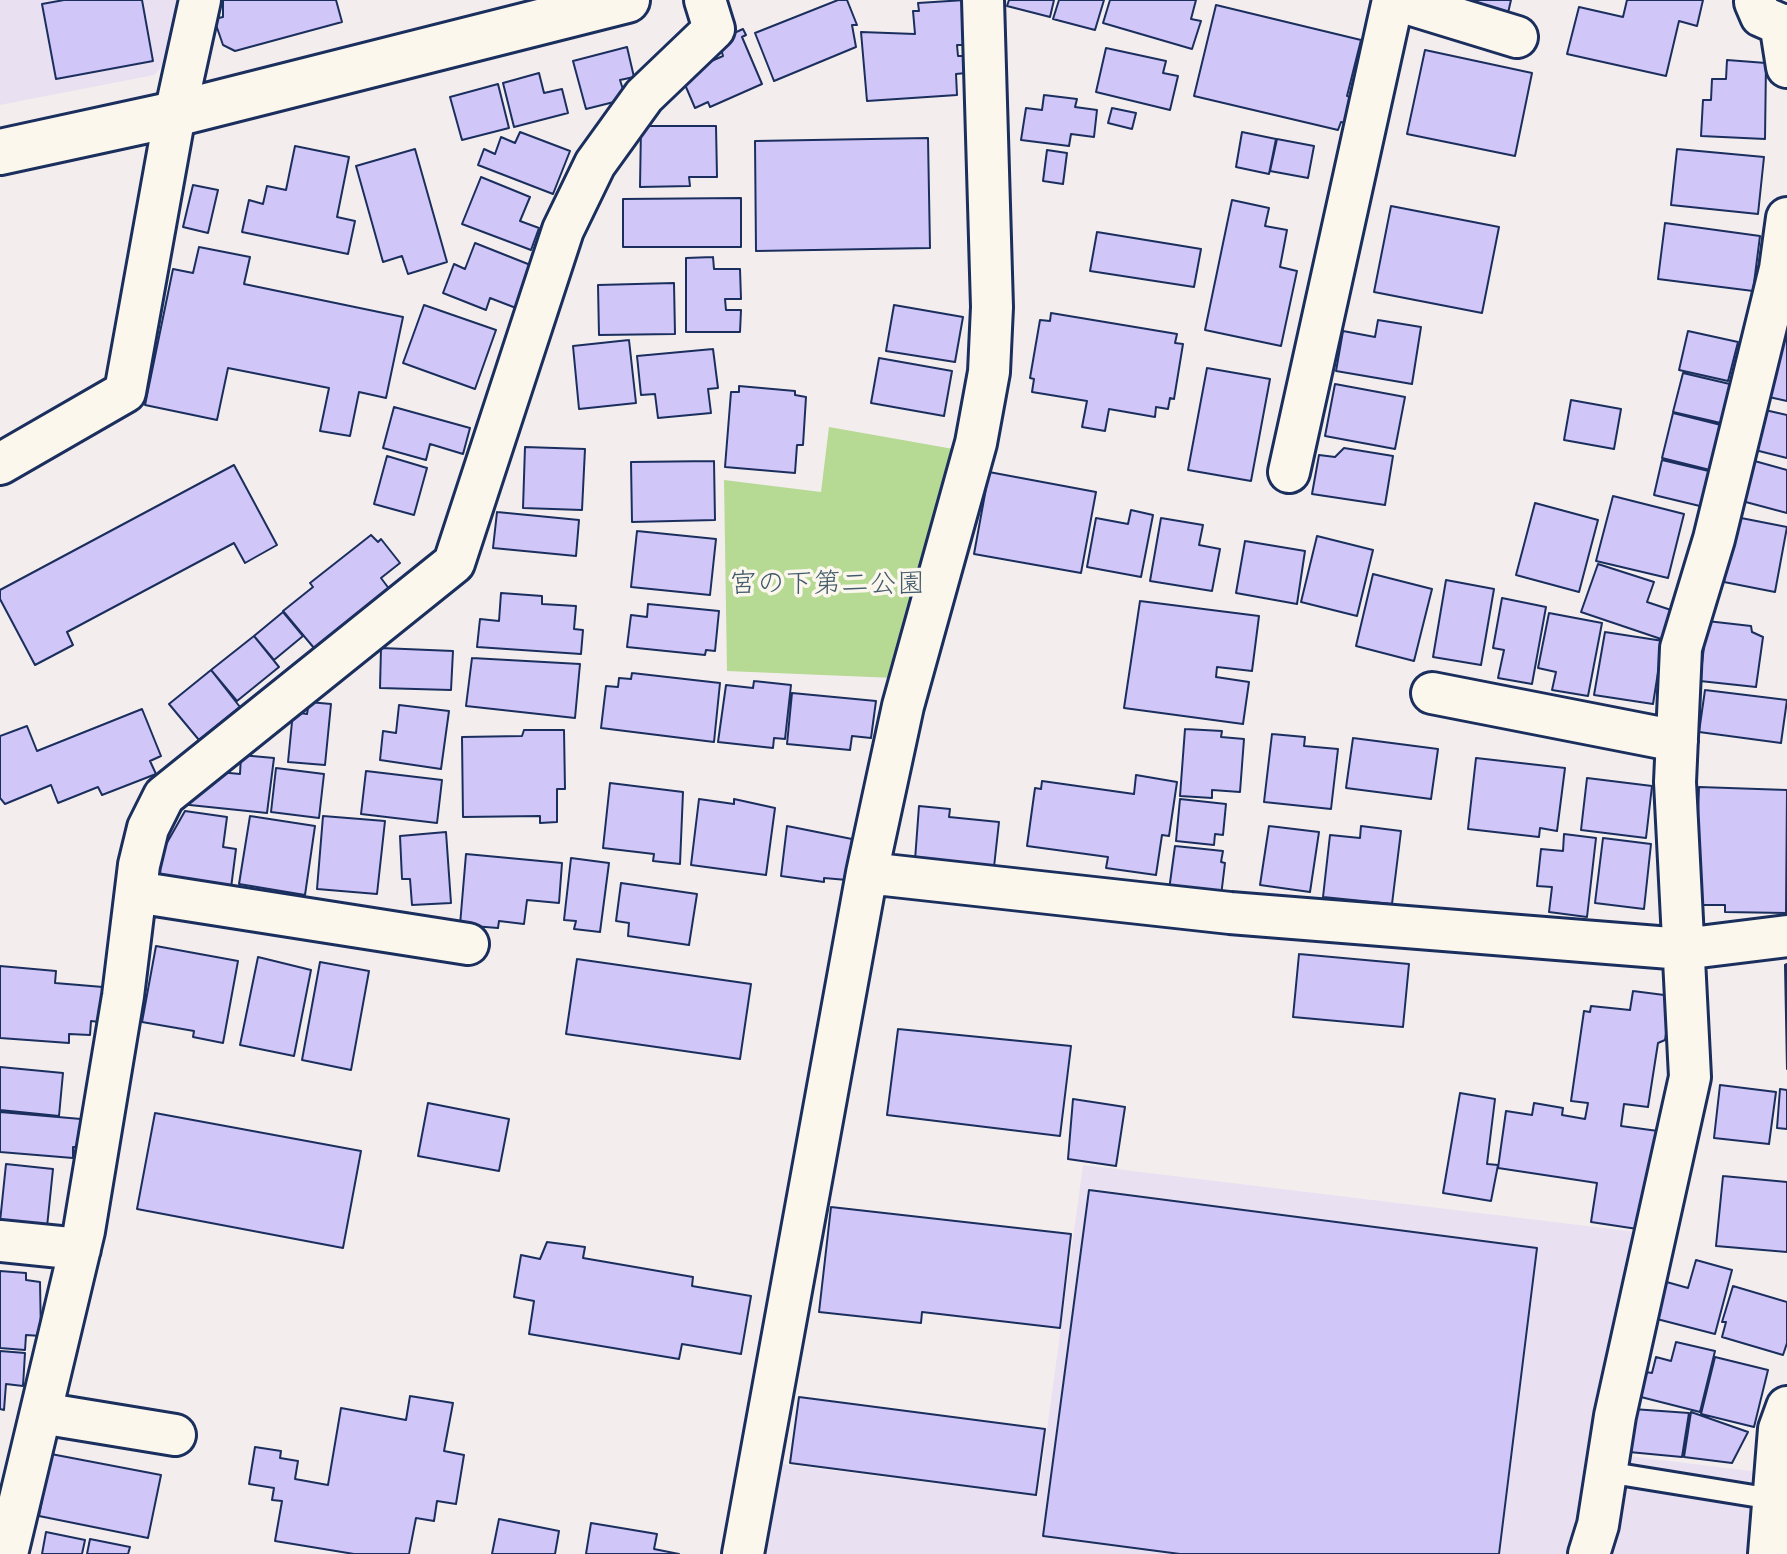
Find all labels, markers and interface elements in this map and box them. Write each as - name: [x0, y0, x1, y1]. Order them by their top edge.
- park label: 宮の下第二公園: [729, 566, 925, 600]

